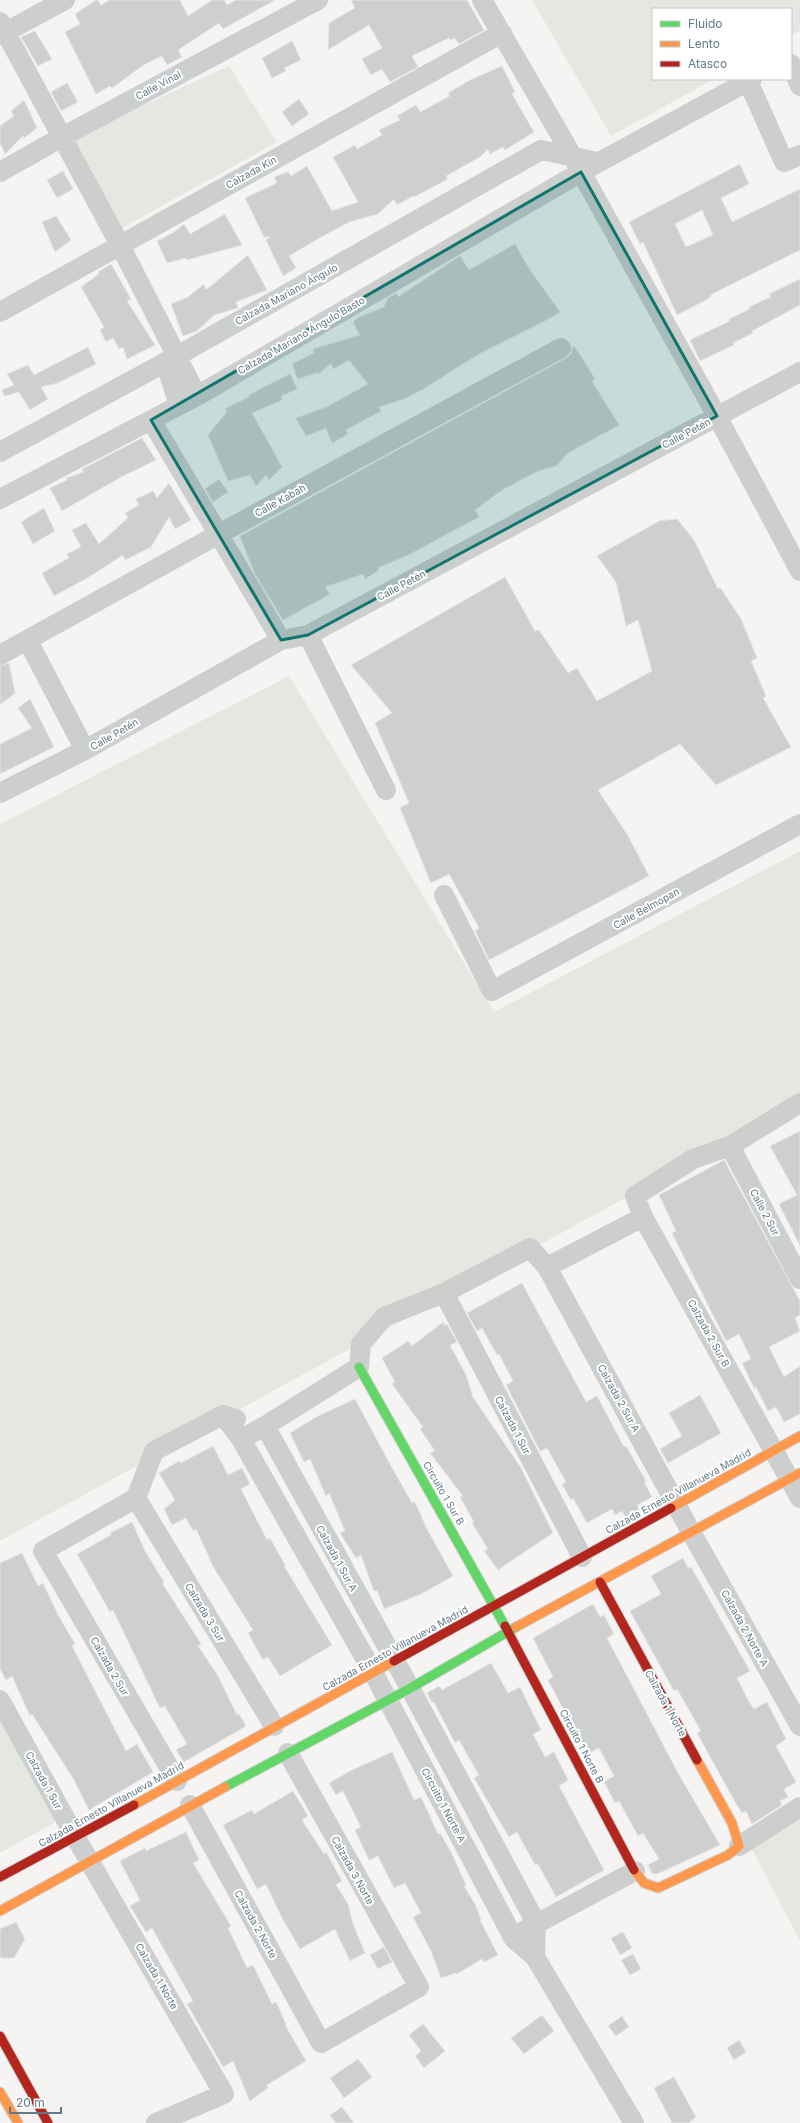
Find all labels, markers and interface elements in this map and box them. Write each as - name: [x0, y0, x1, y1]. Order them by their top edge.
- legend: [652, 8, 792, 80]
- text: Fluido: [688, 16, 723, 31]
- text: Lento: [688, 36, 720, 51]
- text: Atasco: [688, 56, 727, 71]
- street label: Calle Vinal: [133, 68, 183, 102]
- street label: Calzada Kin: [223, 153, 279, 191]
- street label: Calzada Mariano Ángulo: [232, 260, 339, 327]
- street label: Calzada Mariano Ángulo Basto: [235, 293, 367, 376]
- street label: Calle Petén: [660, 415, 713, 451]
- street label: Calle Kabah: [252, 481, 308, 519]
- street label: Calle Petén: [375, 567, 428, 603]
- street label: Calle Petén: [88, 715, 140, 753]
- street label: Calle Belmopan: [611, 885, 681, 931]
- street label: Calle 2 Sur: [748, 1186, 782, 1238]
- street label: Calzada 2 Sur B: [685, 1297, 733, 1369]
- street label: Calzada 2 Sur A: [595, 1362, 643, 1434]
- street label: Calzada 1 Sur: [493, 1394, 533, 1456]
- street label: Calzada Ernesto Villanueva Madrid: [603, 1446, 753, 1536]
- street label: Circuito 1 Sur B: [421, 1459, 467, 1527]
- street label: Calzada 1 Sur A: [314, 1523, 360, 1593]
- street label: Calzada 3 Sur: [183, 1581, 227, 1644]
- street label: Calzada 2 Norte A: [719, 1587, 771, 1669]
- street label: Calzada Ernesto Villanueva Madrid: [320, 1603, 470, 1693]
- street label: Calzada 2 Sur: [88, 1634, 132, 1698]
- street label: Calzada 1 Norte: [643, 1668, 689, 1739]
- street label: Circuito 1 Norte B: [557, 1707, 607, 1785]
- street label: Calzada 1 Sur: [23, 1749, 65, 1811]
- street label: Calzada Ernesto Villanueva Madrid: [36, 1759, 186, 1849]
- street label: Circuito 1 Norte A: [419, 1766, 469, 1844]
- street label: Calzada 3 Norte: [329, 1834, 377, 1906]
- street label: Calzada 2 Norte: [232, 1888, 280, 1960]
- street label: Calzada 1 Norte: [133, 1941, 181, 2011]
- scale bar: [10, 2089, 61, 2115]
- text: 20 m: [16, 2095, 45, 2110]

